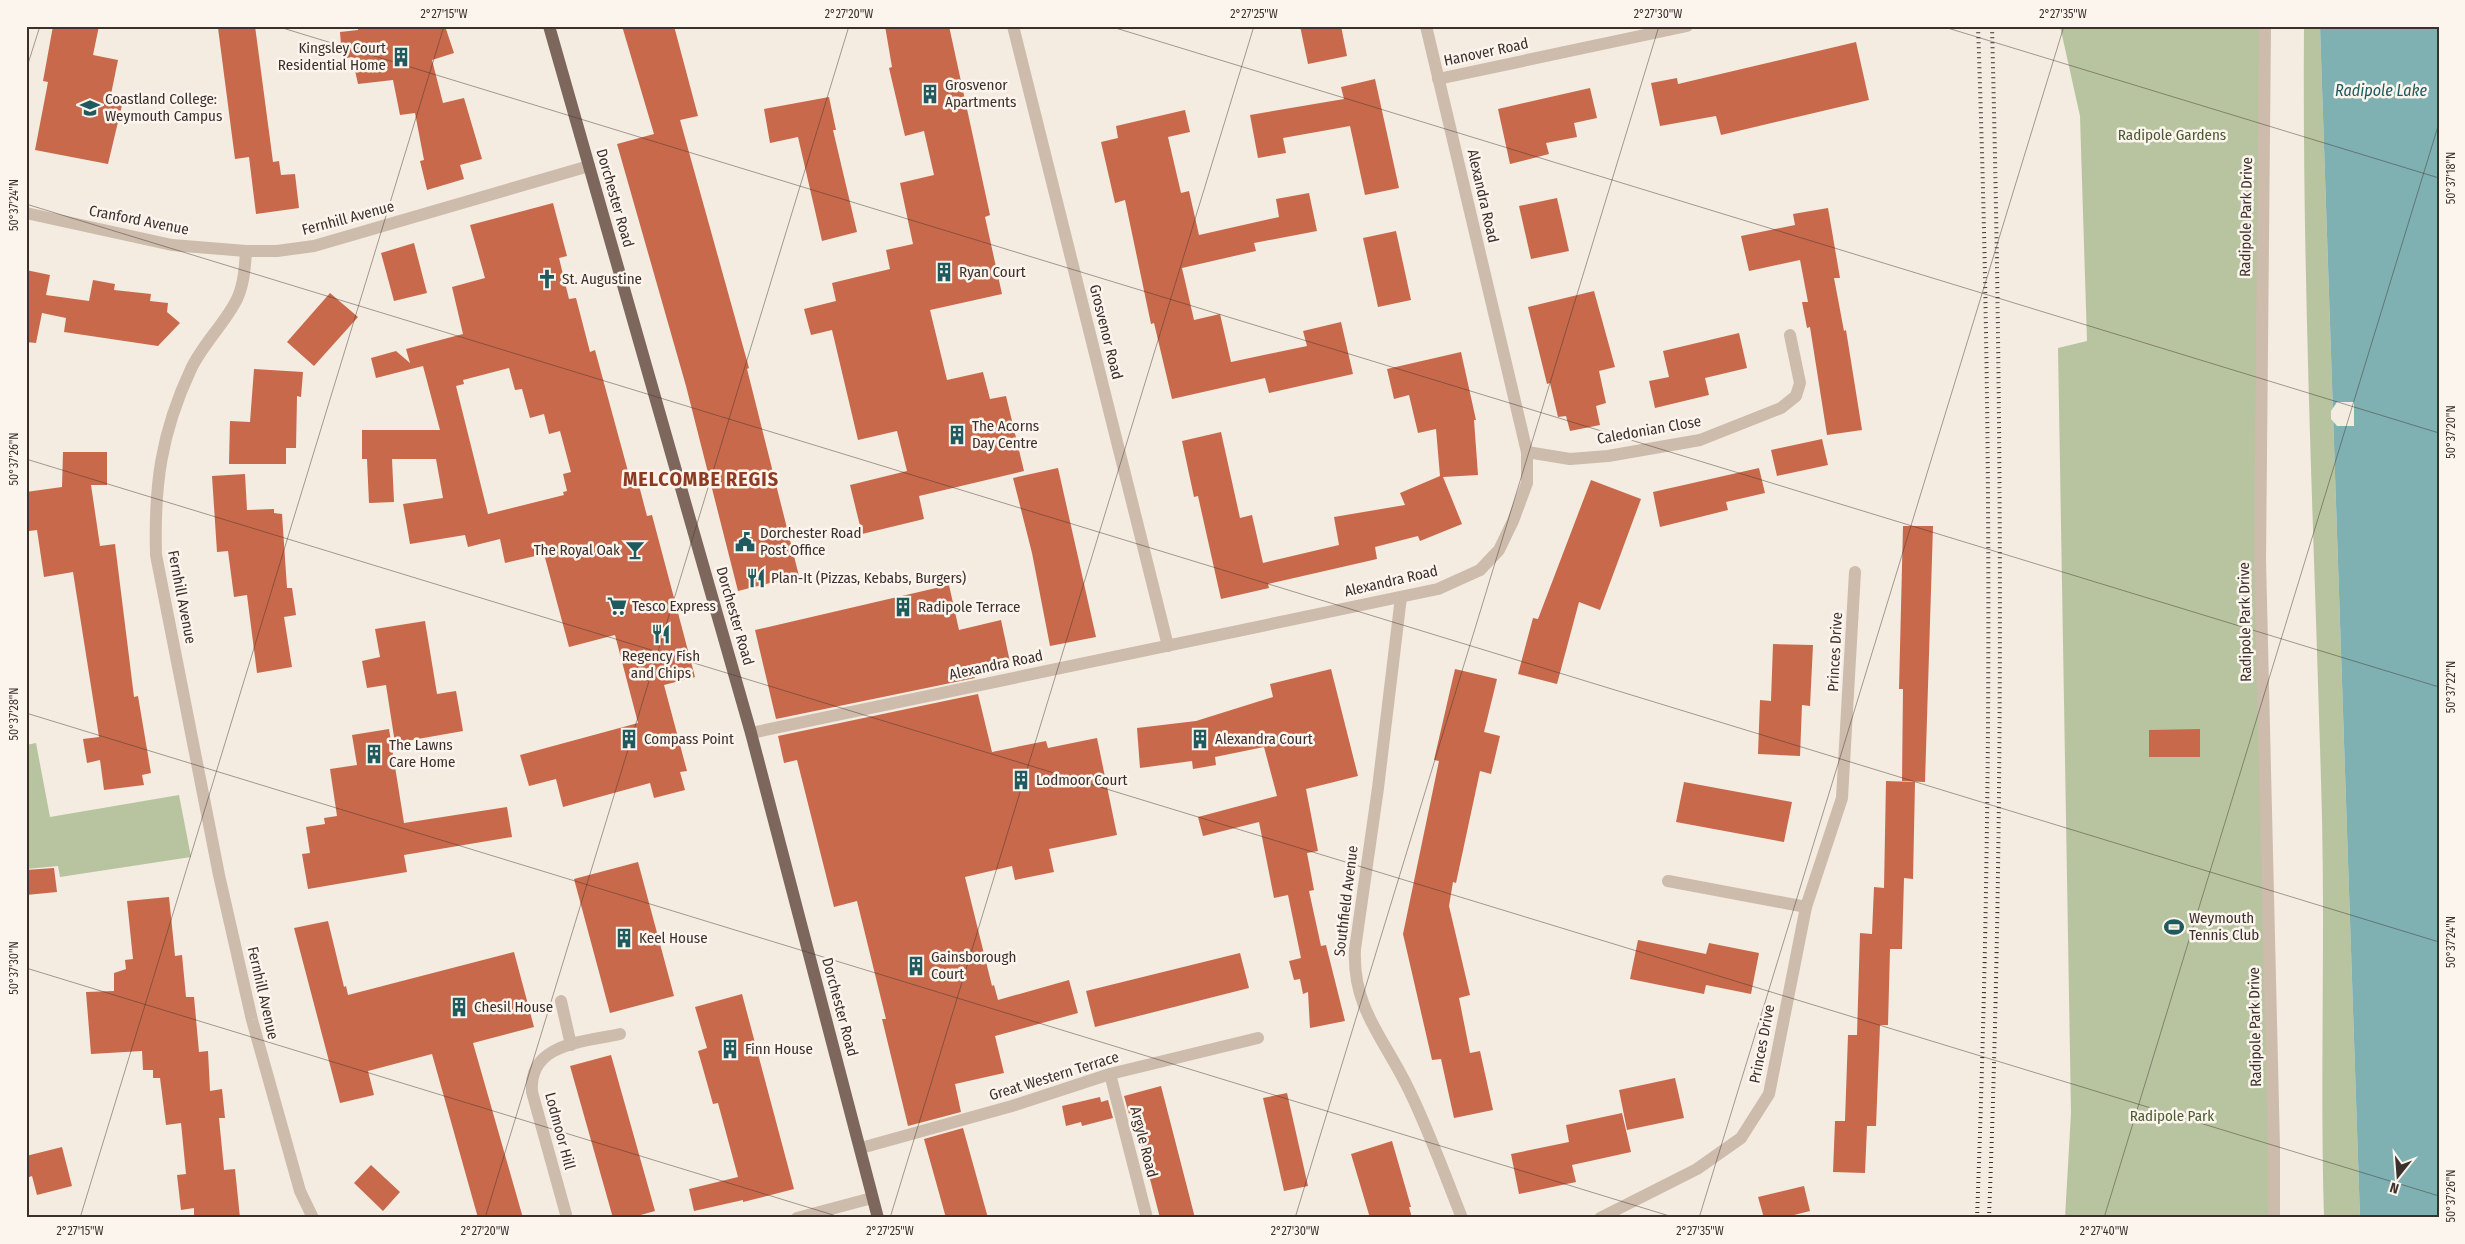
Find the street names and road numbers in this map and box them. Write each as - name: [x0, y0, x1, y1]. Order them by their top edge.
- street label: Hanover Road: [1442, 34, 1530, 70]
- street label: Dorchester Road: [592, 147, 638, 249]
- street label: Alexandra Road: [1463, 147, 1503, 245]
- street label: Radipole Park Drive: [2236, 157, 2256, 277]
- street label: Fernhill Avenue: [300, 197, 396, 239]
- street label: Cranford Avenue: [88, 202, 190, 238]
- street label: Grosvenor Road: [1086, 283, 1126, 381]
- street label: Caledonian Close: [1596, 412, 1702, 448]
- street label: Fernhill Avenue: [164, 549, 200, 645]
- street label: Alexandra Road: [1342, 561, 1440, 601]
- street label: Radipole Park Drive: [2235, 562, 2255, 682]
- street label: Dorchester Road: [712, 565, 758, 667]
- street label: Princes Drive: [1824, 612, 1846, 692]
- street label: Alexandra Road: [947, 646, 1045, 684]
- street label: Southfield Avenue: [1330, 844, 1362, 958]
- street label: Fernhill Avenue: [244, 945, 282, 1041]
- street label: Dorchester Road: [818, 956, 862, 1058]
- street label: Radipole Park Drive: [2245, 967, 2265, 1087]
- street label: Princes Drive: [1746, 1003, 1778, 1085]
- street label: Great Western Terrace: [987, 1048, 1121, 1104]
- street label: Lodmoor Hill: [541, 1090, 579, 1172]
- street label: Argyle Road: [1126, 1105, 1162, 1179]

